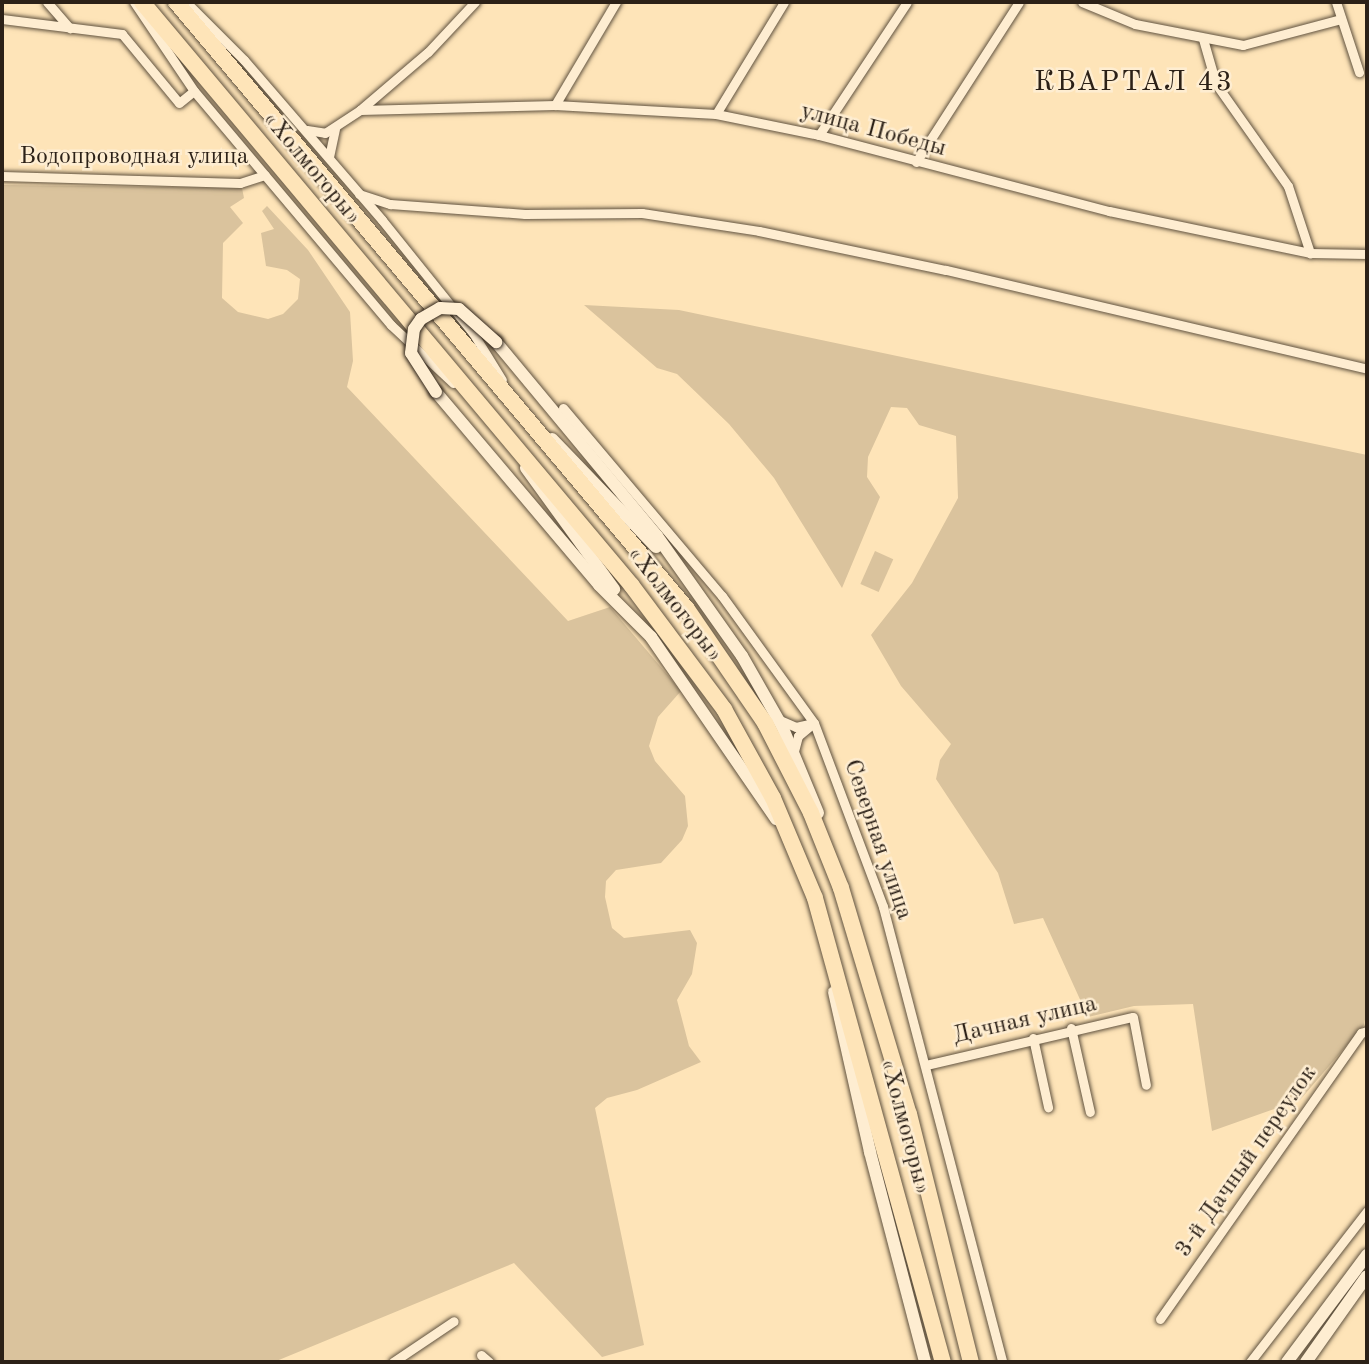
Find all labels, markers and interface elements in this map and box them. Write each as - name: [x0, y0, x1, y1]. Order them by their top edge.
- district label: КВАРТАЛ 43: [1035, 66, 1233, 100]
- street label: улица Победы: [797, 98, 949, 164]
- street label: «Холмогоры»: [255, 106, 367, 232]
- street label: Водопроводная улица: [19, 144, 249, 172]
- street label: «Холмогоры»: [620, 541, 728, 669]
- street label: Северная улица: [836, 756, 918, 924]
- street label: Дачная улица: [950, 990, 1100, 1052]
- street label: «Холмогоры»: [872, 1056, 936, 1198]
- street label: 3-й Дачный переулок: [1170, 1060, 1324, 1264]

